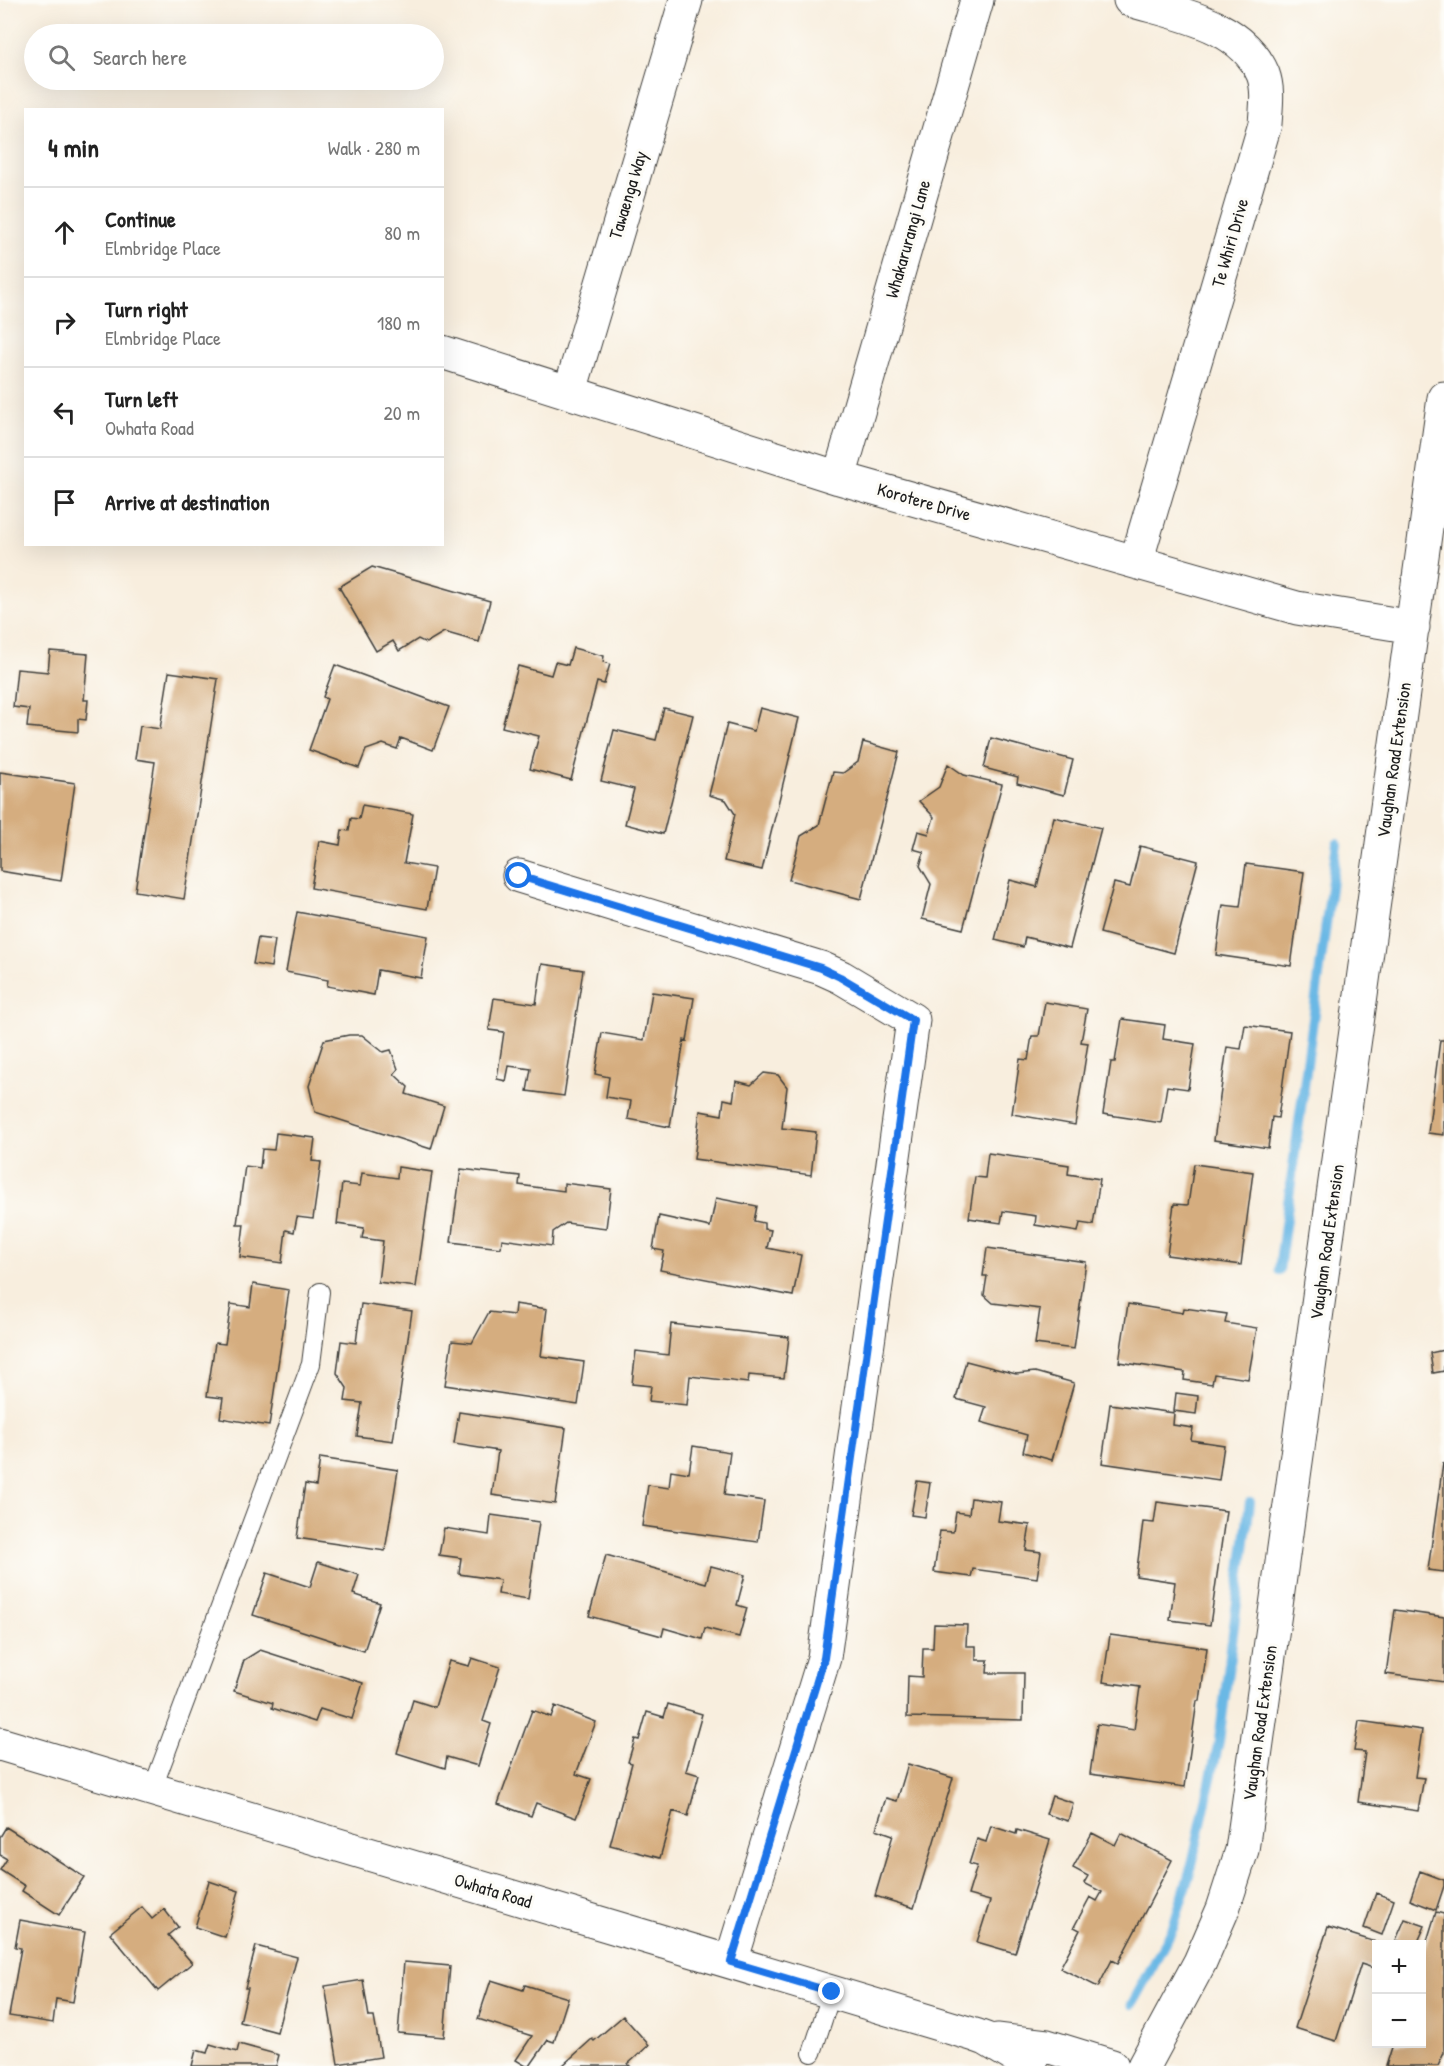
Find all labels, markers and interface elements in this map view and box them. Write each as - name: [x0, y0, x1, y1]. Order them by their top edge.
- search box: [24, 24, 444, 90]
- icon: search: [45, 41, 78, 74]
- text: Search here: [93, 42, 187, 72]
- text: 4 min: [48, 130, 99, 165]
- text: Walk · 280 m: [328, 134, 420, 161]
- street label: Tawaenga Way: [602, 147, 653, 242]
- street label: Whakarurangi Lane: [879, 177, 936, 301]
- street label: Te Whiri Drive: [1205, 195, 1254, 290]
- text: Continue: [105, 204, 176, 234]
- icon: ahead: [48, 216, 81, 249]
- text: 80 m: [384, 219, 420, 246]
- text: Elmbridge Place: [105, 234, 221, 261]
- text: Turn right: [105, 294, 188, 324]
- icon: right: [48, 306, 81, 339]
- text: 180 m: [377, 309, 420, 336]
- text: Elmbridge Place: [105, 324, 221, 351]
- text: Turn left: [105, 384, 178, 414]
- icon: left: [48, 396, 81, 429]
- text: 20 m: [383, 399, 420, 426]
- text: Owhata Road: [105, 414, 194, 441]
- street label: Korotere Drive: [874, 476, 974, 527]
- icon: arrive: [48, 486, 81, 519]
- text: Arrive at destination: [105, 487, 270, 517]
- street label: Vaughan Road Extension: [1370, 681, 1417, 839]
- route start: [505, 862, 531, 888]
- street label: Vaughan Road Extension: [1303, 1163, 1350, 1321]
- street label: Vaughan Road Extension: [1236, 1644, 1283, 1802]
- street label: Owhata Road: [451, 1867, 535, 1914]
- map controls: [1372, 1940, 1426, 2048]
- button: +: [1372, 1940, 1426, 1994]
- route end: [818, 1978, 844, 2004]
- button: −: [1372, 1994, 1426, 2048]

